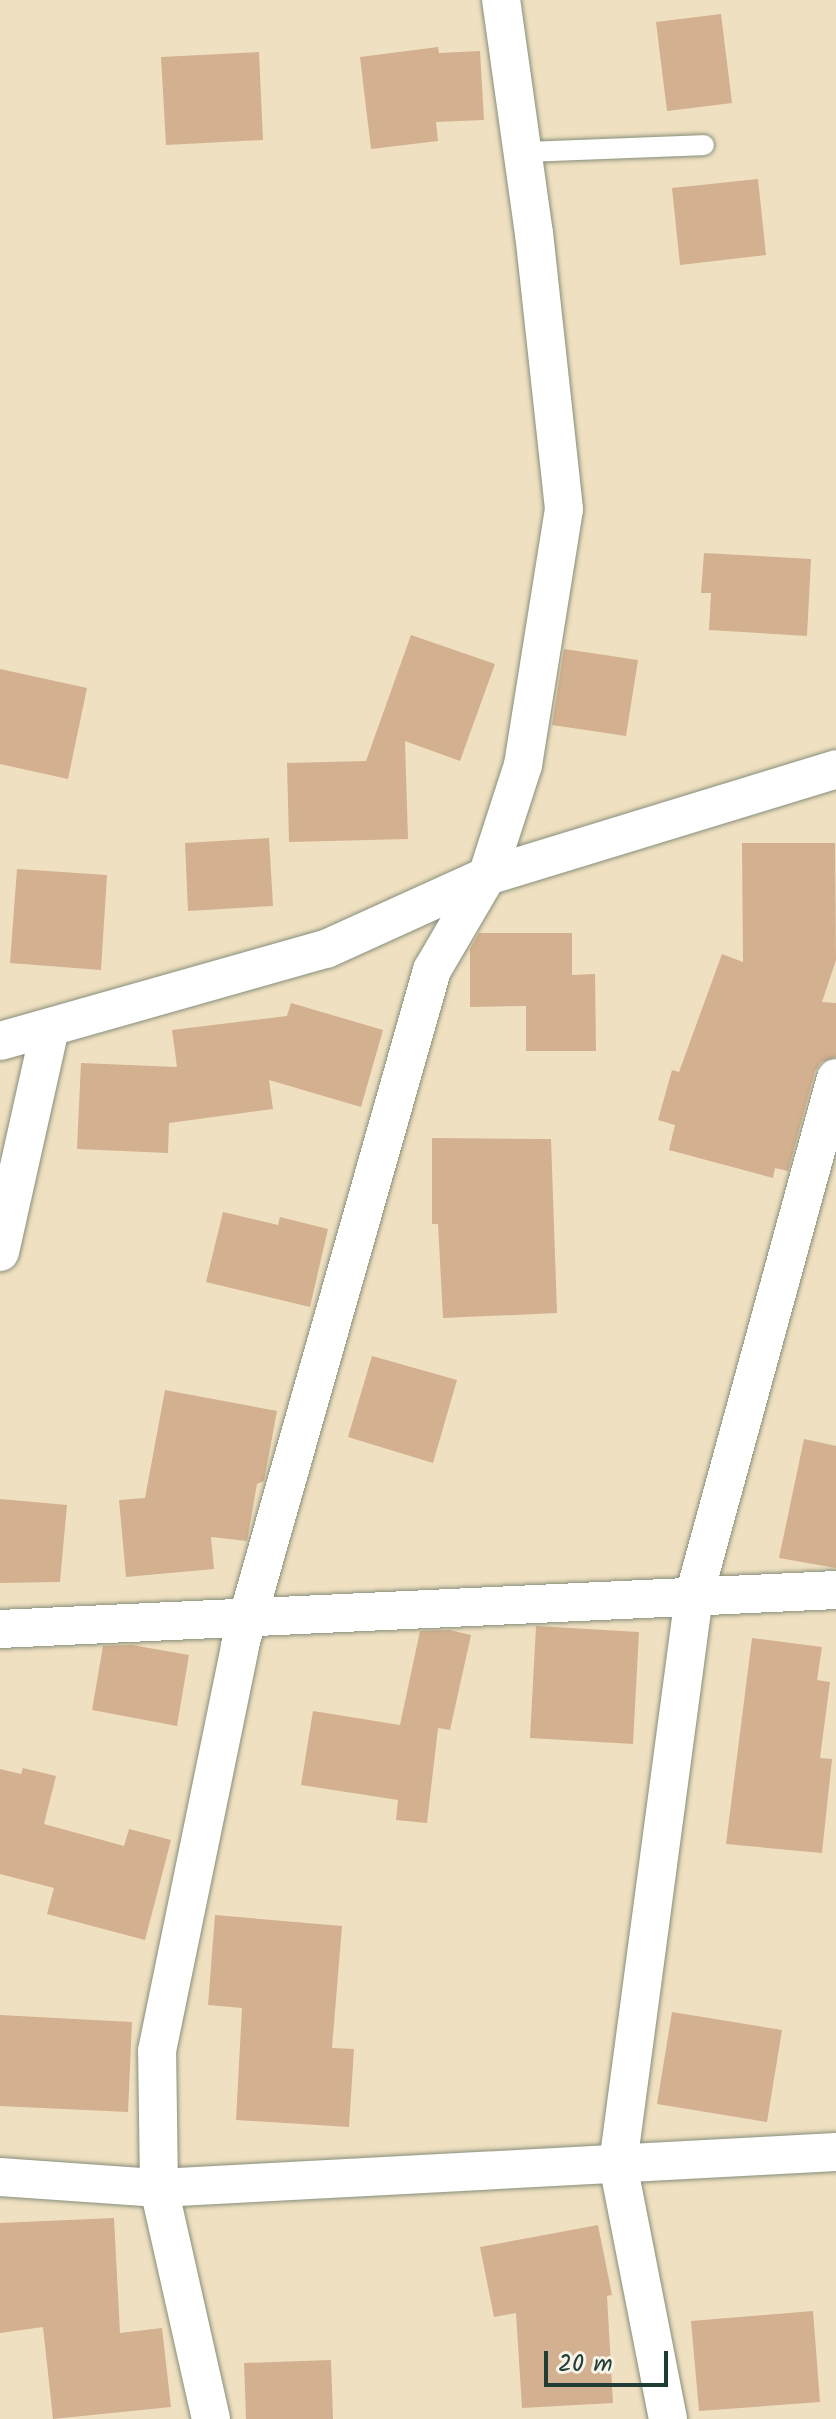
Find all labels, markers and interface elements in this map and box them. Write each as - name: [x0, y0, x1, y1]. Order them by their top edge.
- scale bar: [548, 2335, 672, 2385]
- text: 20 m: [558, 2345, 613, 2384]

